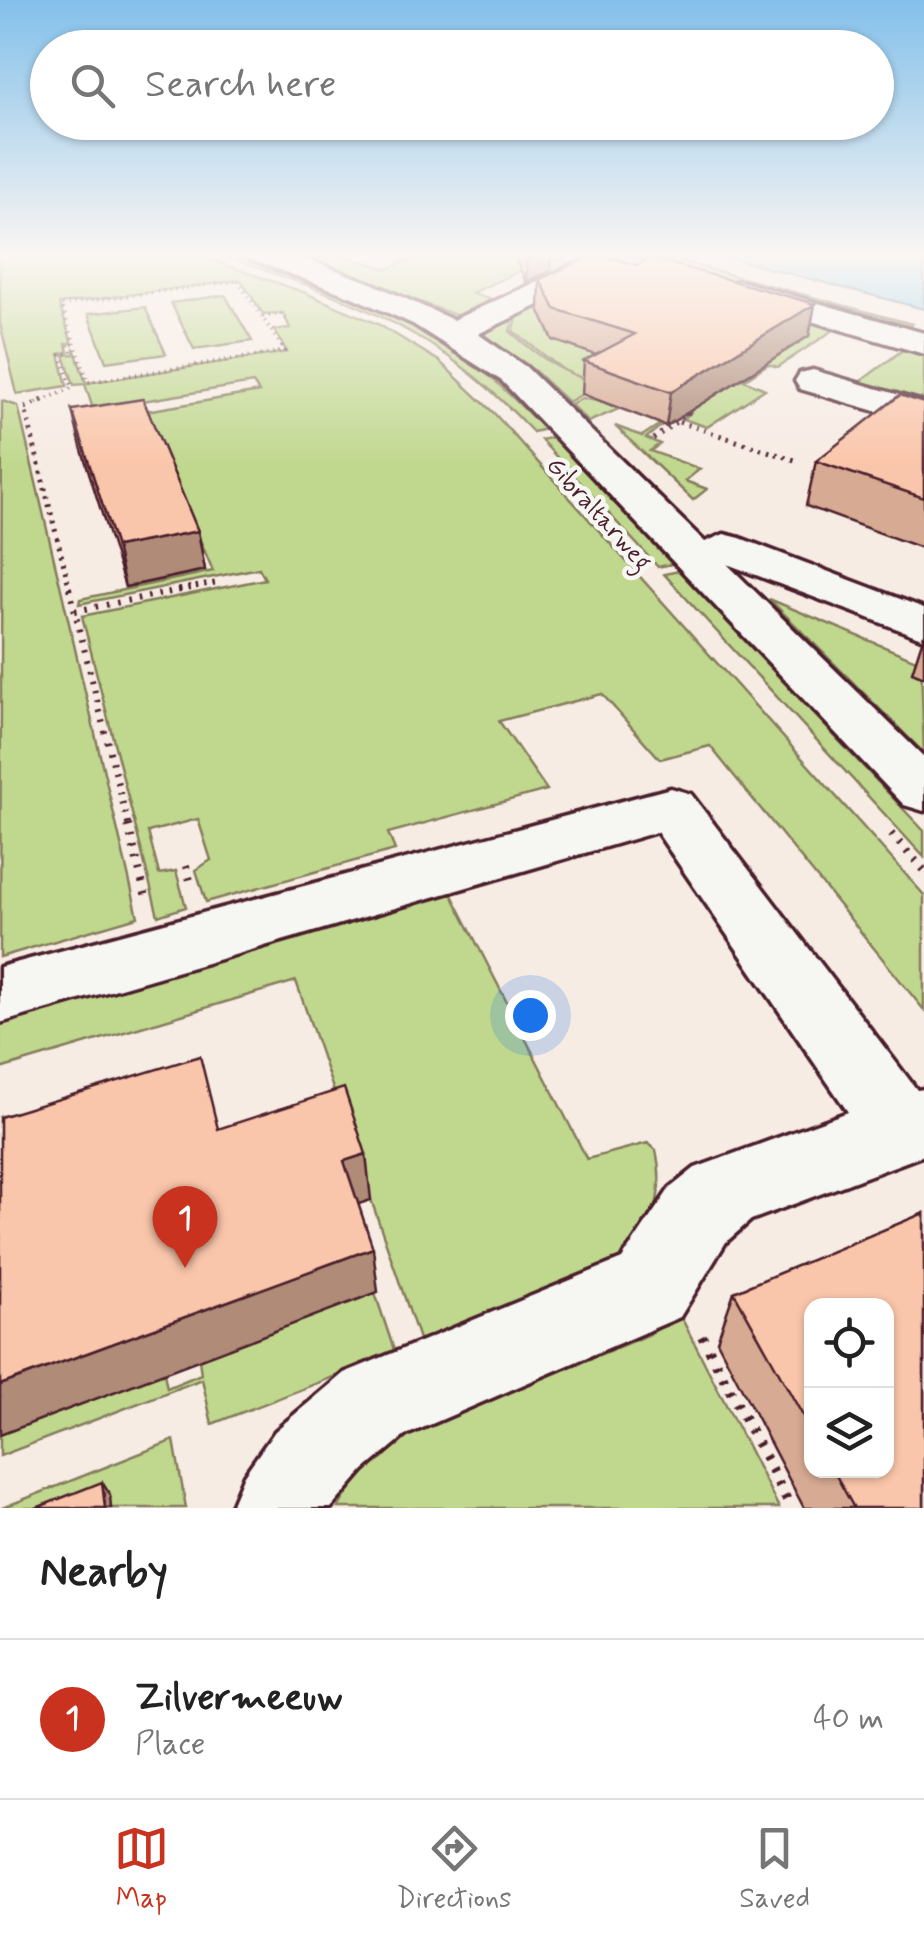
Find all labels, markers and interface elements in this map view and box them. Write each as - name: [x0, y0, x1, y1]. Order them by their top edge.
- search box: [30, 30, 894, 140]
- icon: search: [65, 58, 120, 113]
- text: Search here: [145, 61, 336, 110]
- street label: Gibraltarweg: [537, 450, 658, 580]
- your location: [505, 990, 556, 1041]
- pin: 1: [152, 1186, 218, 1268]
- map controls: [804, 1298, 894, 1478]
- button: locate: [804, 1298, 894, 1388]
- button: layers: [804, 1388, 894, 1478]
- text: Nearby: [40, 1546, 168, 1601]
- text: Zilvermeeuw: [135, 1674, 343, 1723]
- text: 1: [65, 1698, 80, 1740]
- text: 40 m: [813, 1698, 884, 1740]
- text: Place: [135, 1723, 205, 1765]
- tab: Map: [114, 1821, 169, 1918]
- tab: Directions: [397, 1821, 512, 1918]
- tab: Saved: [739, 1821, 810, 1918]

